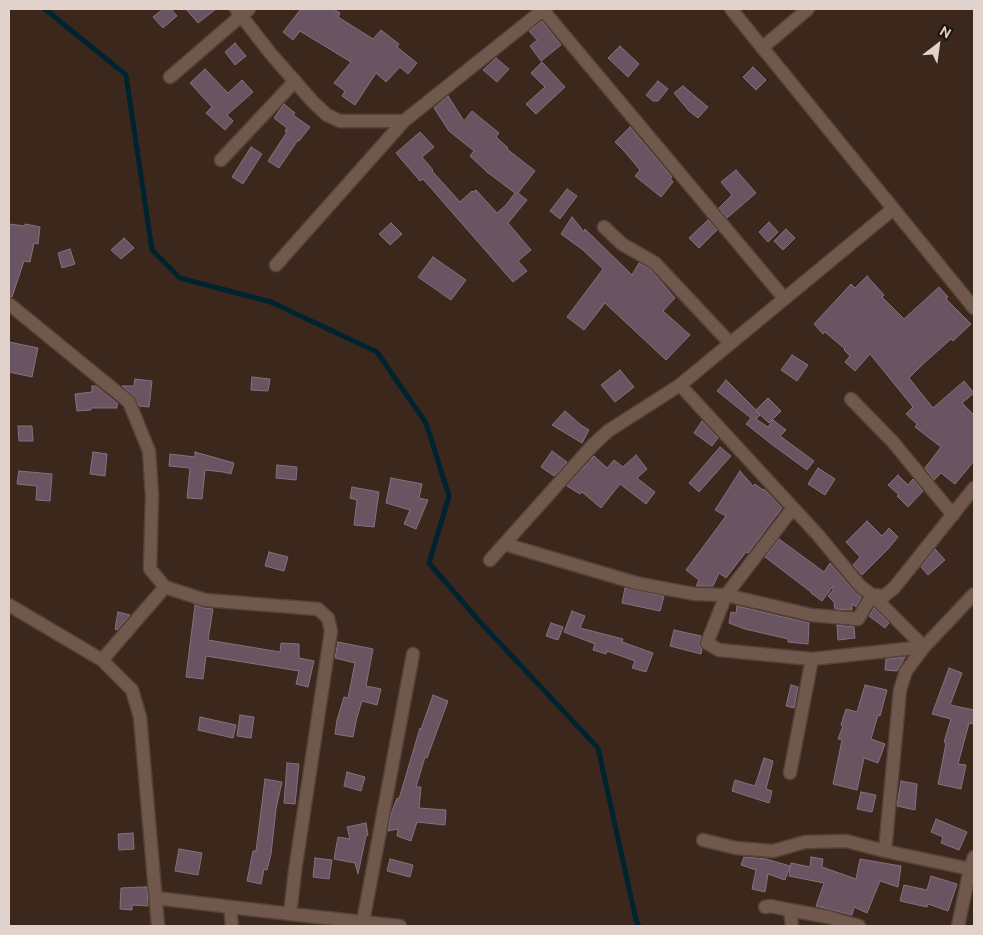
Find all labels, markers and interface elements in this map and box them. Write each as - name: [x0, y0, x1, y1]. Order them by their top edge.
- north arrow: [913, 20, 963, 70]
- text: N: [937, 22, 954, 42]

